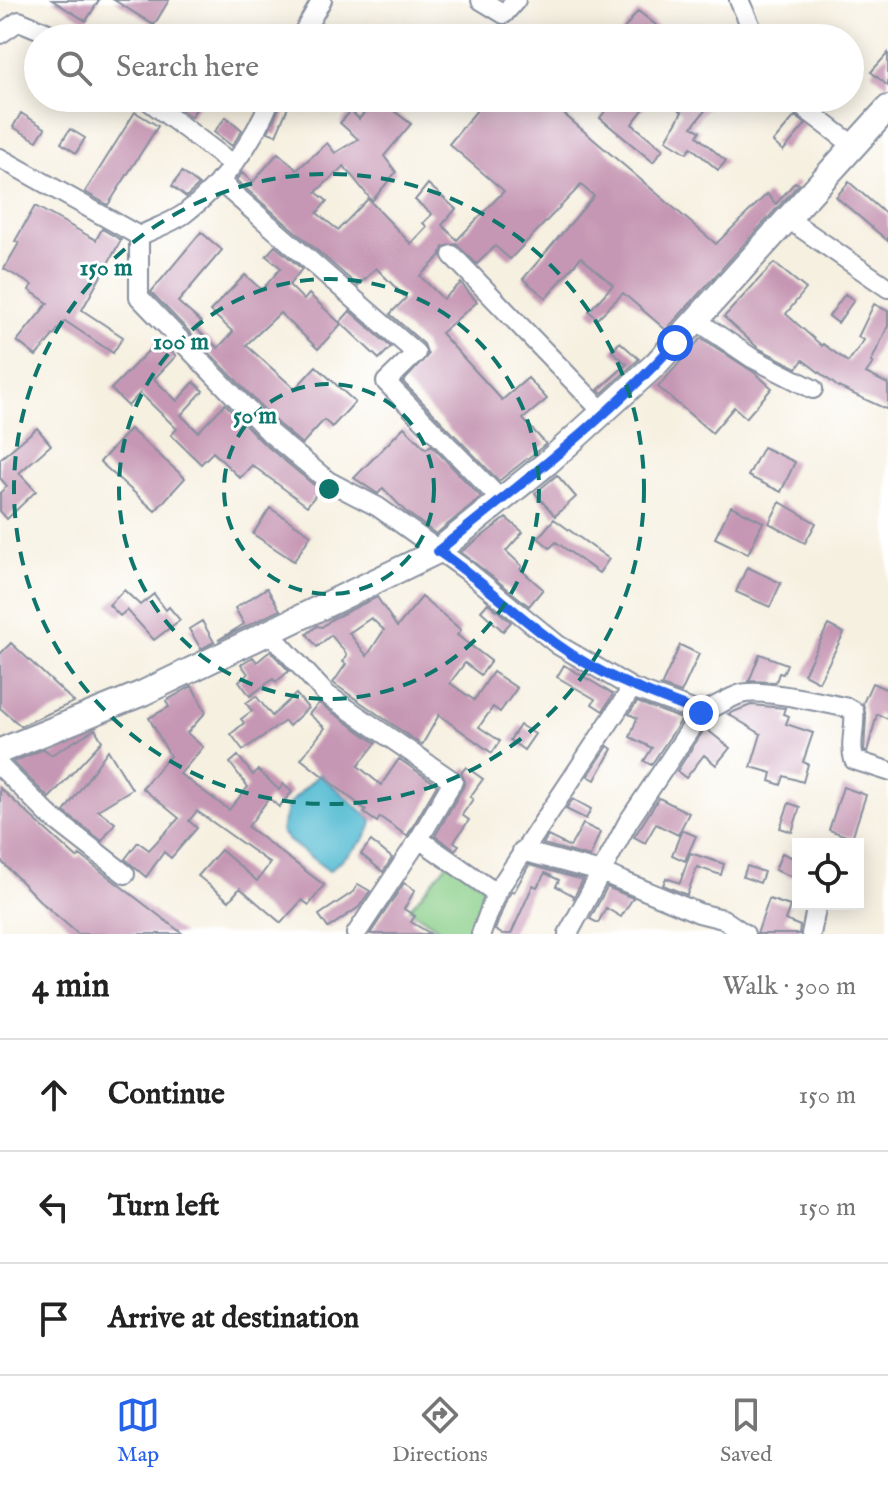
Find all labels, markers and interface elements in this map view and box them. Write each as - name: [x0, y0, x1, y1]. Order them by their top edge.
- search box: [24, 24, 864, 112]
- icon: search: [52, 46, 96, 90]
- text: Search here: [116, 49, 259, 87]
- text: 150 m: [79, 253, 133, 284]
- route start: [657, 325, 693, 361]
- text: 100 m: [153, 327, 210, 358]
- text: 50 m: [233, 401, 278, 432]
- centre of rings: [315, 475, 343, 503]
- route end: [683, 695, 719, 731]
- map controls: [792, 838, 864, 910]
- button: locate: [792, 838, 864, 910]
- text: 4 min: [32, 965, 110, 1008]
- text: Walk · 300 m: [722, 970, 856, 1003]
- icon: ahead: [32, 1073, 76, 1117]
- text: Continue: [108, 1076, 225, 1114]
- text: 150 m: [798, 1079, 856, 1112]
- icon: left: [32, 1185, 76, 1229]
- text: Turn left: [108, 1188, 219, 1226]
- text: 150 m: [798, 1191, 856, 1224]
- icon: arrive: [32, 1297, 76, 1341]
- text: Arrive at destination: [108, 1300, 359, 1338]
- tab: Map: [116, 1393, 160, 1469]
- tab: Directions: [392, 1393, 488, 1469]
- tab: Saved: [720, 1393, 772, 1469]

